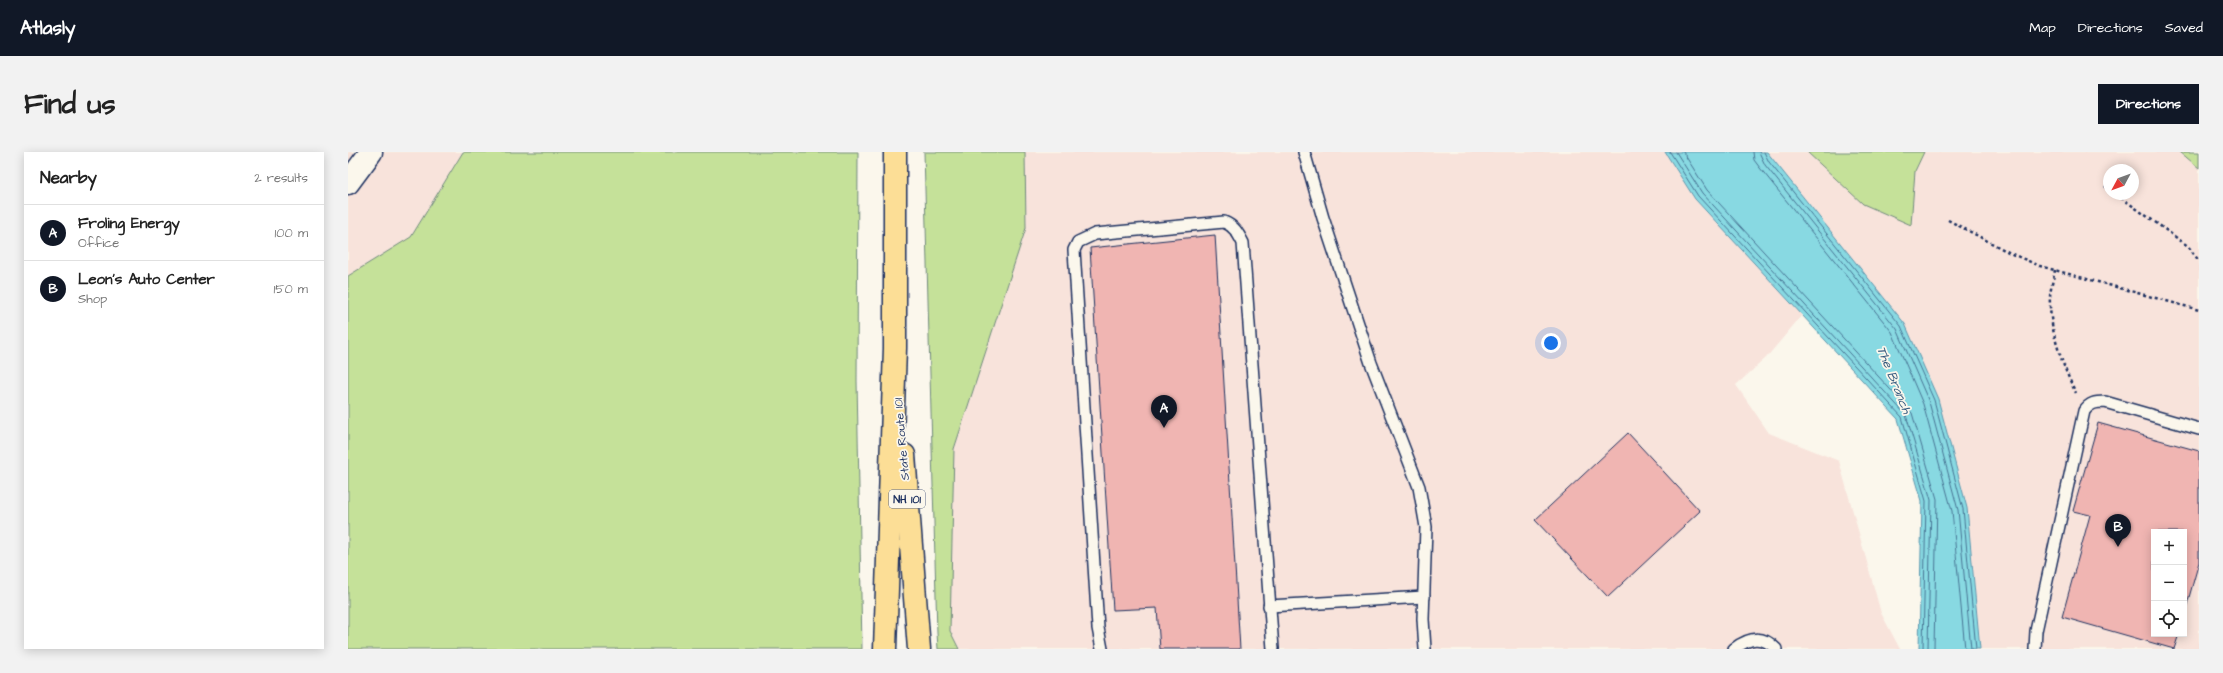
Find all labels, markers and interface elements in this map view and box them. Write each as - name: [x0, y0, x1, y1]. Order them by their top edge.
- text: Atlasly: [20, 15, 75, 42]
- text: Map: [2029, 18, 2056, 38]
- text: Directions: [2078, 18, 2143, 38]
- text: Saved: [2165, 18, 2203, 38]
- button: Directions: [2098, 84, 2199, 124]
- text: Find us: [24, 85, 115, 124]
- north arrow: [2103, 164, 2139, 200]
- text: Nearby: [40, 166, 97, 190]
- text: 2 results: [254, 169, 308, 187]
- text: Froling Energy: [78, 213, 180, 234]
- text: A: [49, 224, 57, 242]
- text: 100 m: [275, 224, 308, 242]
- text: Office: [78, 234, 119, 252]
- text: Leon's Auto Center: [78, 269, 215, 290]
- text: B: [48, 280, 58, 298]
- text: 150 m: [274, 280, 308, 298]
- text: Shop: [78, 290, 107, 308]
- your location: [1541, 333, 1561, 353]
- water label: The Branch: [1872, 344, 1916, 417]
- pin: A: [1151, 395, 1177, 428]
- street label: State Route 101: [890, 396, 914, 481]
- road number: NH 101: [889, 490, 925, 508]
- pin: B: [2105, 514, 2131, 547]
- map controls: [2151, 529, 2187, 637]
- button: +: [2151, 529, 2187, 565]
- button: −: [2151, 565, 2187, 601]
- button: locate: [2151, 601, 2187, 637]

